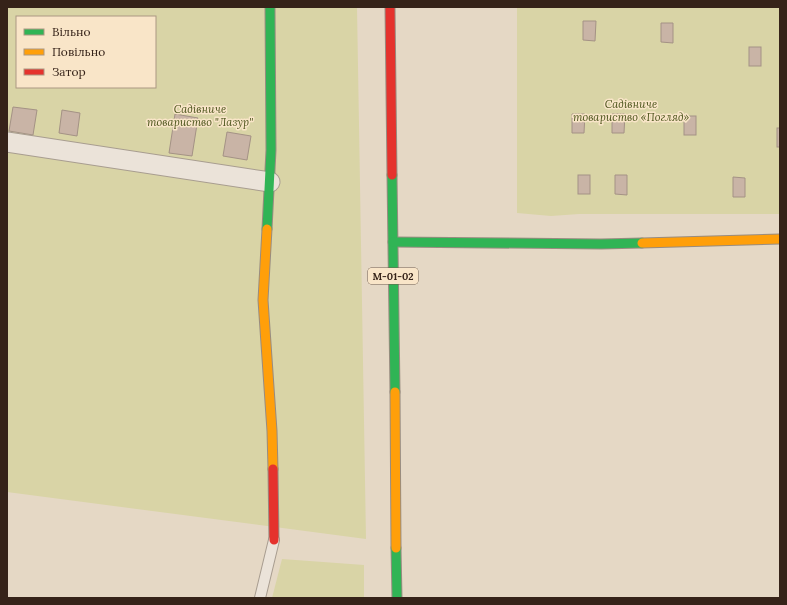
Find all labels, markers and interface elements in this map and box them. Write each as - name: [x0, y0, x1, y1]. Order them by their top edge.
- legend: [16, 16, 156, 88]
- text: Вільно: [52, 24, 91, 39]
- text: Повільно: [52, 44, 105, 59]
- text: Затор: [52, 64, 86, 79]
- park label: Садівниче товариство «Погляд»: [573, 97, 689, 124]
- park label: Садівниче товариство "Лазур": [147, 102, 253, 129]
- road number: М-01-02: [368, 268, 418, 284]

